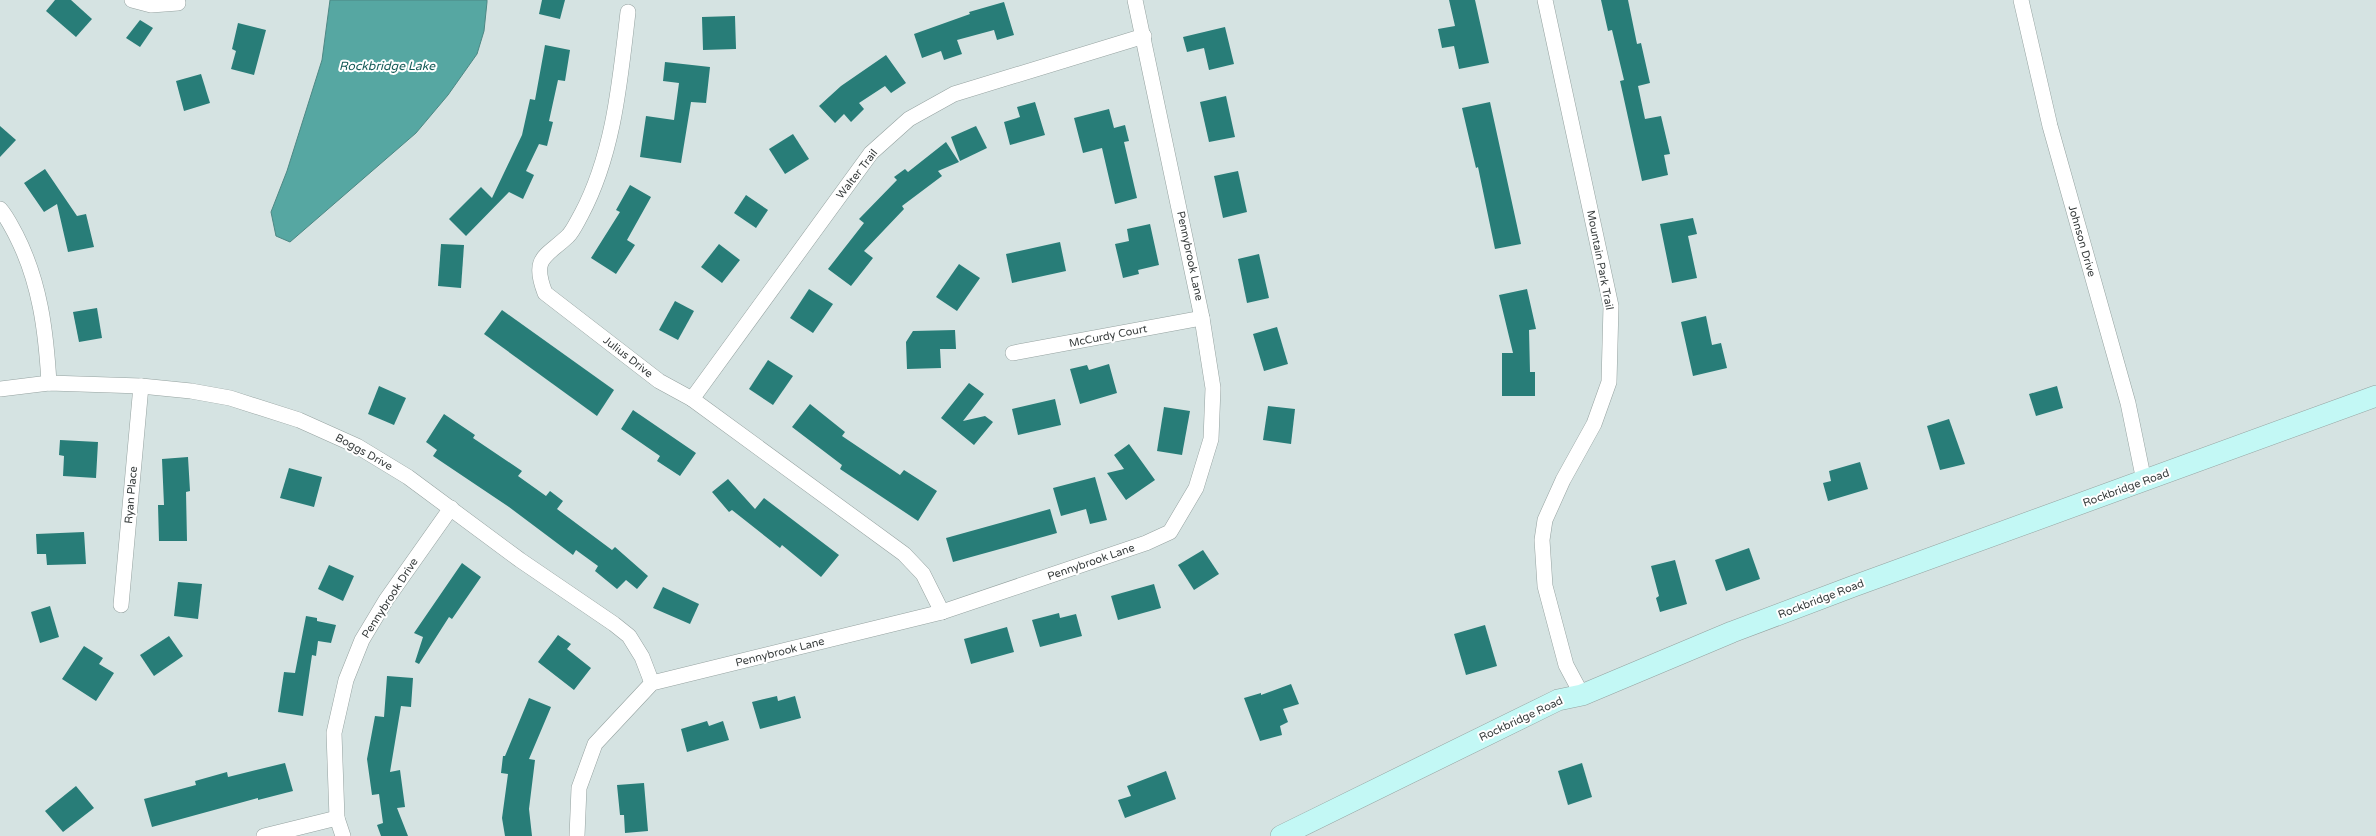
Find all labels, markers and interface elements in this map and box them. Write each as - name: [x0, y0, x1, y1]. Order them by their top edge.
- water label: Rockbridge Lake: [339, 59, 436, 73]
- street label: Walter Trail: [834, 147, 880, 201]
- street label: Johnson Drive: [2066, 204, 2098, 278]
- street label: Mountain Park Trail: [1584, 209, 1616, 311]
- street label: Pennybrook Lane: [1174, 210, 1206, 302]
- street label: McCurdy Court: [1068, 322, 1148, 350]
- street label: Julius Drive: [601, 334, 655, 380]
- street label: Boggs Drive: [333, 431, 395, 473]
- street label: Ryan Place: [122, 466, 140, 524]
- street label: Rockbridge Road: [2081, 466, 2171, 510]
- street label: Pennybrook Lane: [1046, 541, 1136, 583]
- street label: Pennybrook Drive: [359, 555, 421, 641]
- street label: Rockbridge Road: [1776, 577, 1866, 621]
- street label: Pennybrook Lane: [734, 635, 826, 669]
- street label: Rockbridge Road: [1477, 694, 1565, 744]

